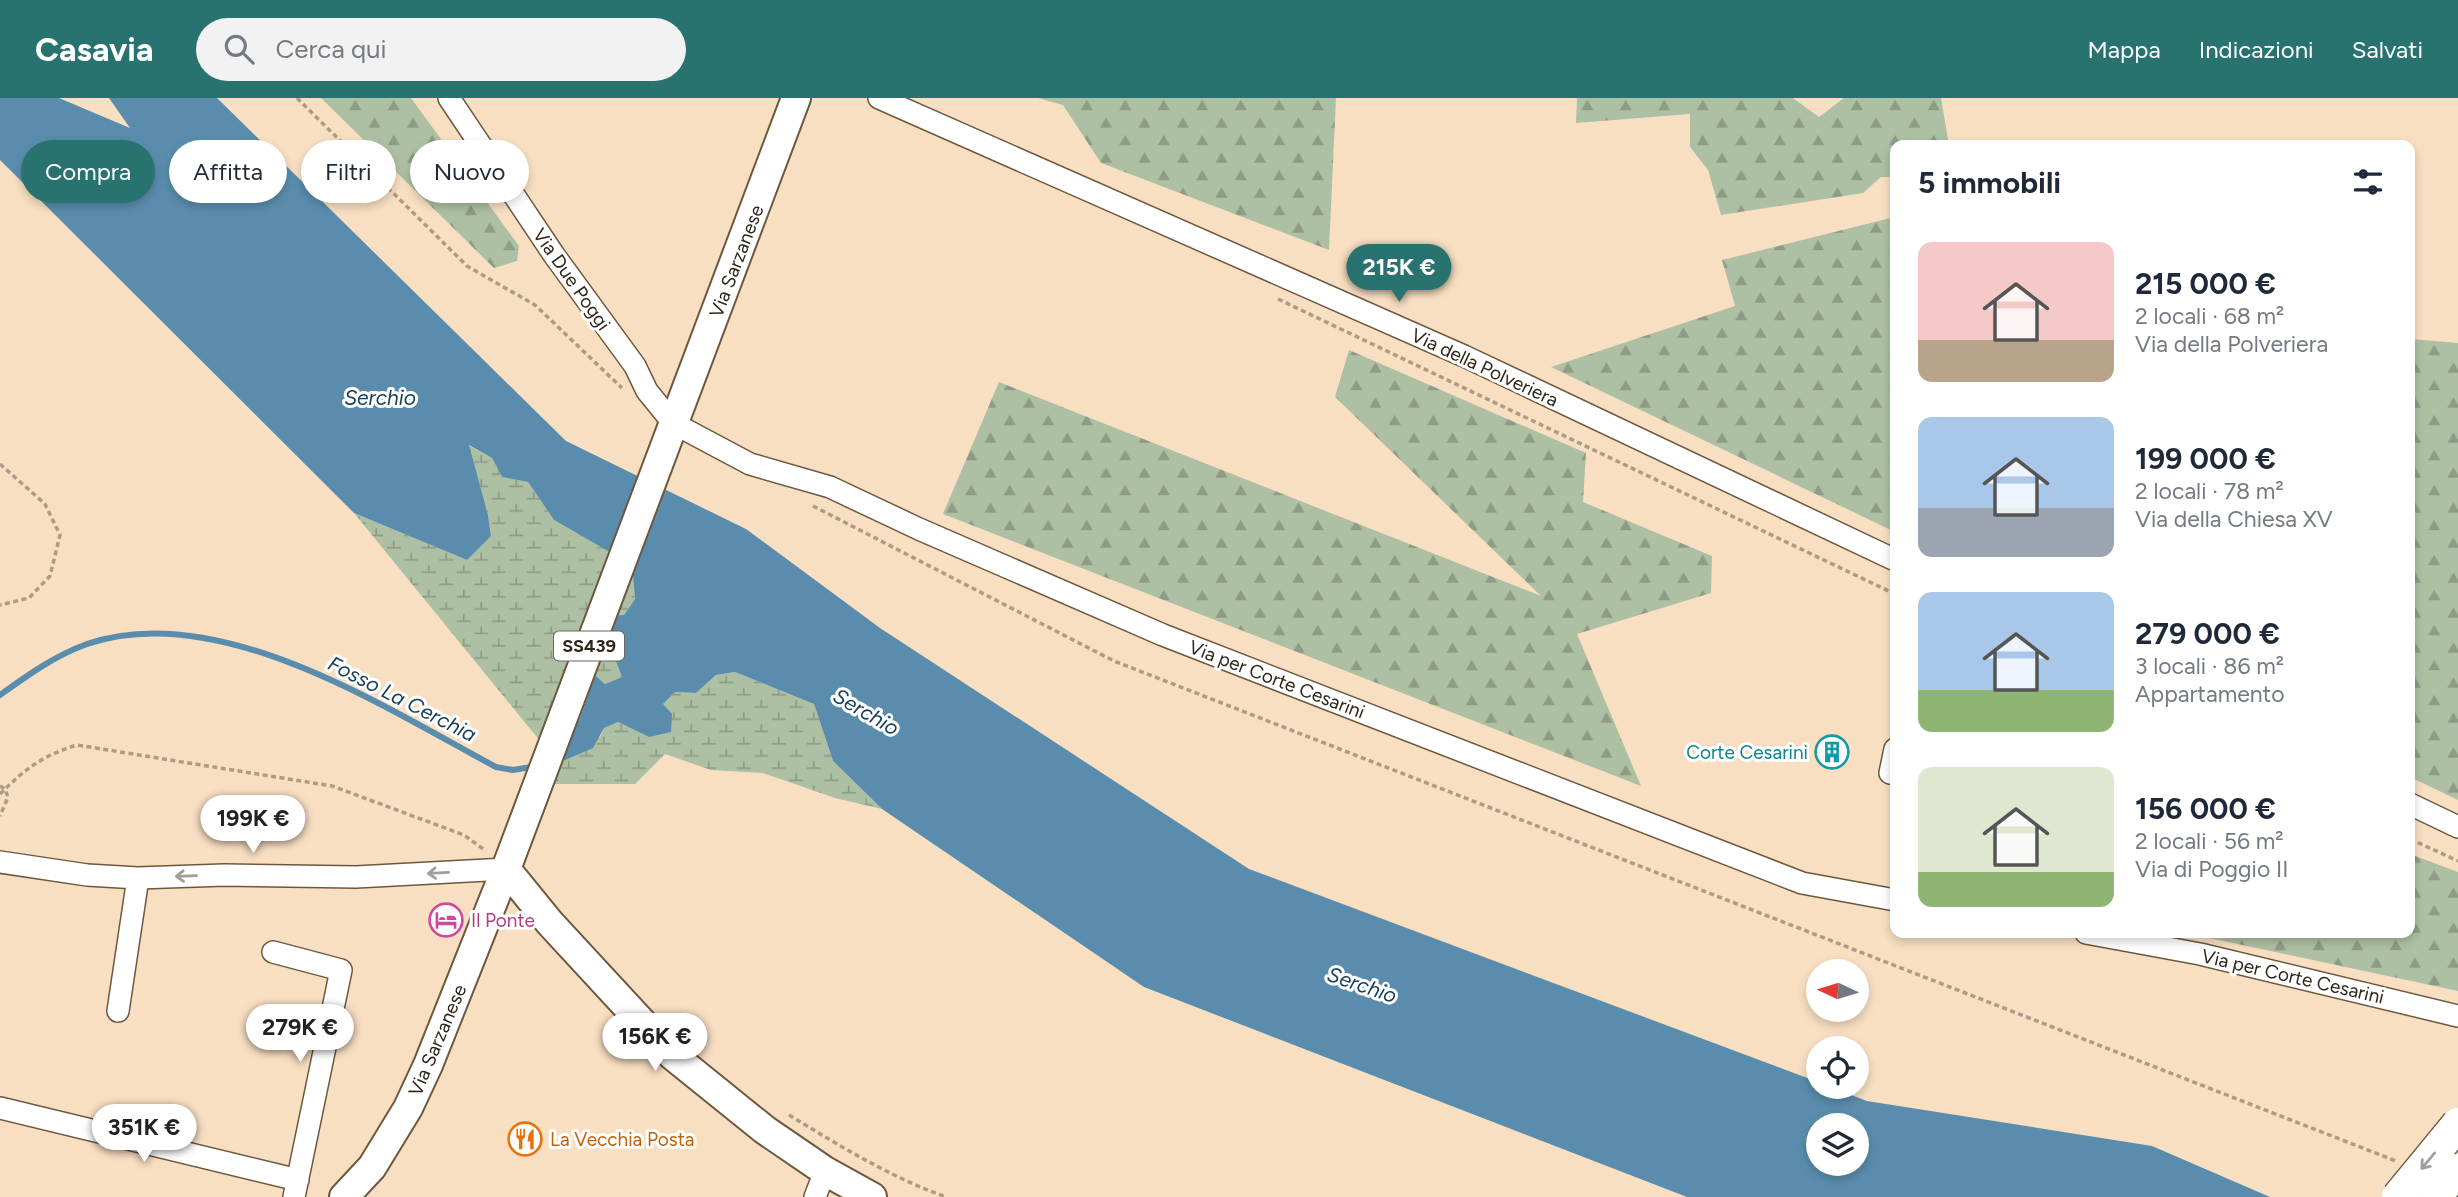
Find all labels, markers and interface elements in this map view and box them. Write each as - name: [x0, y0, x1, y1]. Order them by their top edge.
- search box: [196, 18, 686, 81]
- text: Casavia: [35, 30, 154, 69]
- icon: search: [220, 30, 258, 68]
- text: Cerca qui: [276, 33, 387, 65]
- text: Mappa: [2088, 35, 2161, 64]
- text: Indicazioni: [2199, 35, 2314, 64]
- text: Salvati: [2352, 35, 2423, 64]
- chip: Compra: [21, 140, 155, 203]
- chip: Affitta: [169, 140, 287, 203]
- chip: Filtri: [301, 140, 396, 203]
- chip: Nuovo: [410, 140, 529, 203]
- icon: filters: [2349, 163, 2387, 201]
- text: 5 immobili: [1918, 164, 2061, 201]
- street label: Via Sarzanese: [704, 202, 769, 321]
- street label: Via Due Poggi: [528, 224, 615, 335]
- pin: 215K €: [1342, 244, 1456, 304]
- text: 215K €: [1362, 253, 1436, 281]
- text: 215 000 €: [2135, 265, 2276, 302]
- icon: home: [1974, 270, 2058, 354]
- text: 2 locali · 68 m²: [2135, 302, 2284, 330]
- street label: Via della Polveriera: [1408, 323, 1562, 412]
- text: Via della Polveriera: [2135, 330, 2328, 358]
- water label: Serchio: [344, 385, 416, 410]
- text: 199 000 €: [2135, 440, 2276, 477]
- icon: home: [1974, 445, 2058, 529]
- text: 2 locali · 78 m²: [2135, 477, 2284, 505]
- text: Via della Chiesa XV: [2135, 505, 2333, 533]
- text: 279 000 €: [2135, 615, 2280, 652]
- icon: home: [1974, 620, 2058, 704]
- road number: SS439: [554, 632, 624, 660]
- street label: Via per Corte Cesarini: [1186, 635, 1368, 724]
- water label: Fosso La Cerchia: [324, 650, 481, 747]
- text: 3 locali · 86 m²: [2135, 652, 2284, 680]
- text: Appartamento: [2135, 680, 2285, 708]
- water label: Serchio: [829, 683, 904, 740]
- building icon: Corte Cesarini: [1813, 733, 1851, 771]
- place label: Corte Cesarini: [1686, 741, 1808, 764]
- text: 156 000 €: [2135, 790, 2276, 827]
- icon: home: [1974, 795, 2058, 879]
- pin: 199K €: [196, 796, 310, 855]
- text: 199K €: [216, 804, 290, 832]
- text: 2 locali · 56 m²: [2135, 827, 2284, 855]
- text: Via di Poggio II: [2135, 855, 2288, 883]
- one-way arrow: [426, 866, 449, 879]
- one-way arrow: [174, 870, 197, 883]
- hotel icon: Il Ponte: [427, 901, 465, 939]
- place label: Il Ponte: [471, 909, 535, 932]
- street label: Via per Corte Cesarini: [2199, 944, 2386, 1009]
- north arrow: [1806, 959, 1869, 1022]
- map controls: [1806, 959, 1869, 1176]
- water label: Serchio: [1324, 961, 1400, 1008]
- street label: Via Sarzanese: [404, 981, 471, 1099]
- pin: 279K €: [243, 1004, 357, 1064]
- text: 279K €: [262, 1013, 338, 1041]
- pin: 156K €: [598, 1014, 712, 1073]
- text: 156K €: [618, 1022, 692, 1050]
- button: locate: [1806, 1036, 1869, 1099]
- pin: 351K €: [87, 1104, 201, 1164]
- text: 351K €: [108, 1113, 180, 1141]
- button: layers: [1806, 1113, 1869, 1176]
- restaurant icon: La Vecchia Posta: [506, 1120, 544, 1158]
- place label: La Vecchia Posta: [550, 1128, 695, 1151]
- one-way arrow: [2420, 1151, 2436, 1169]

